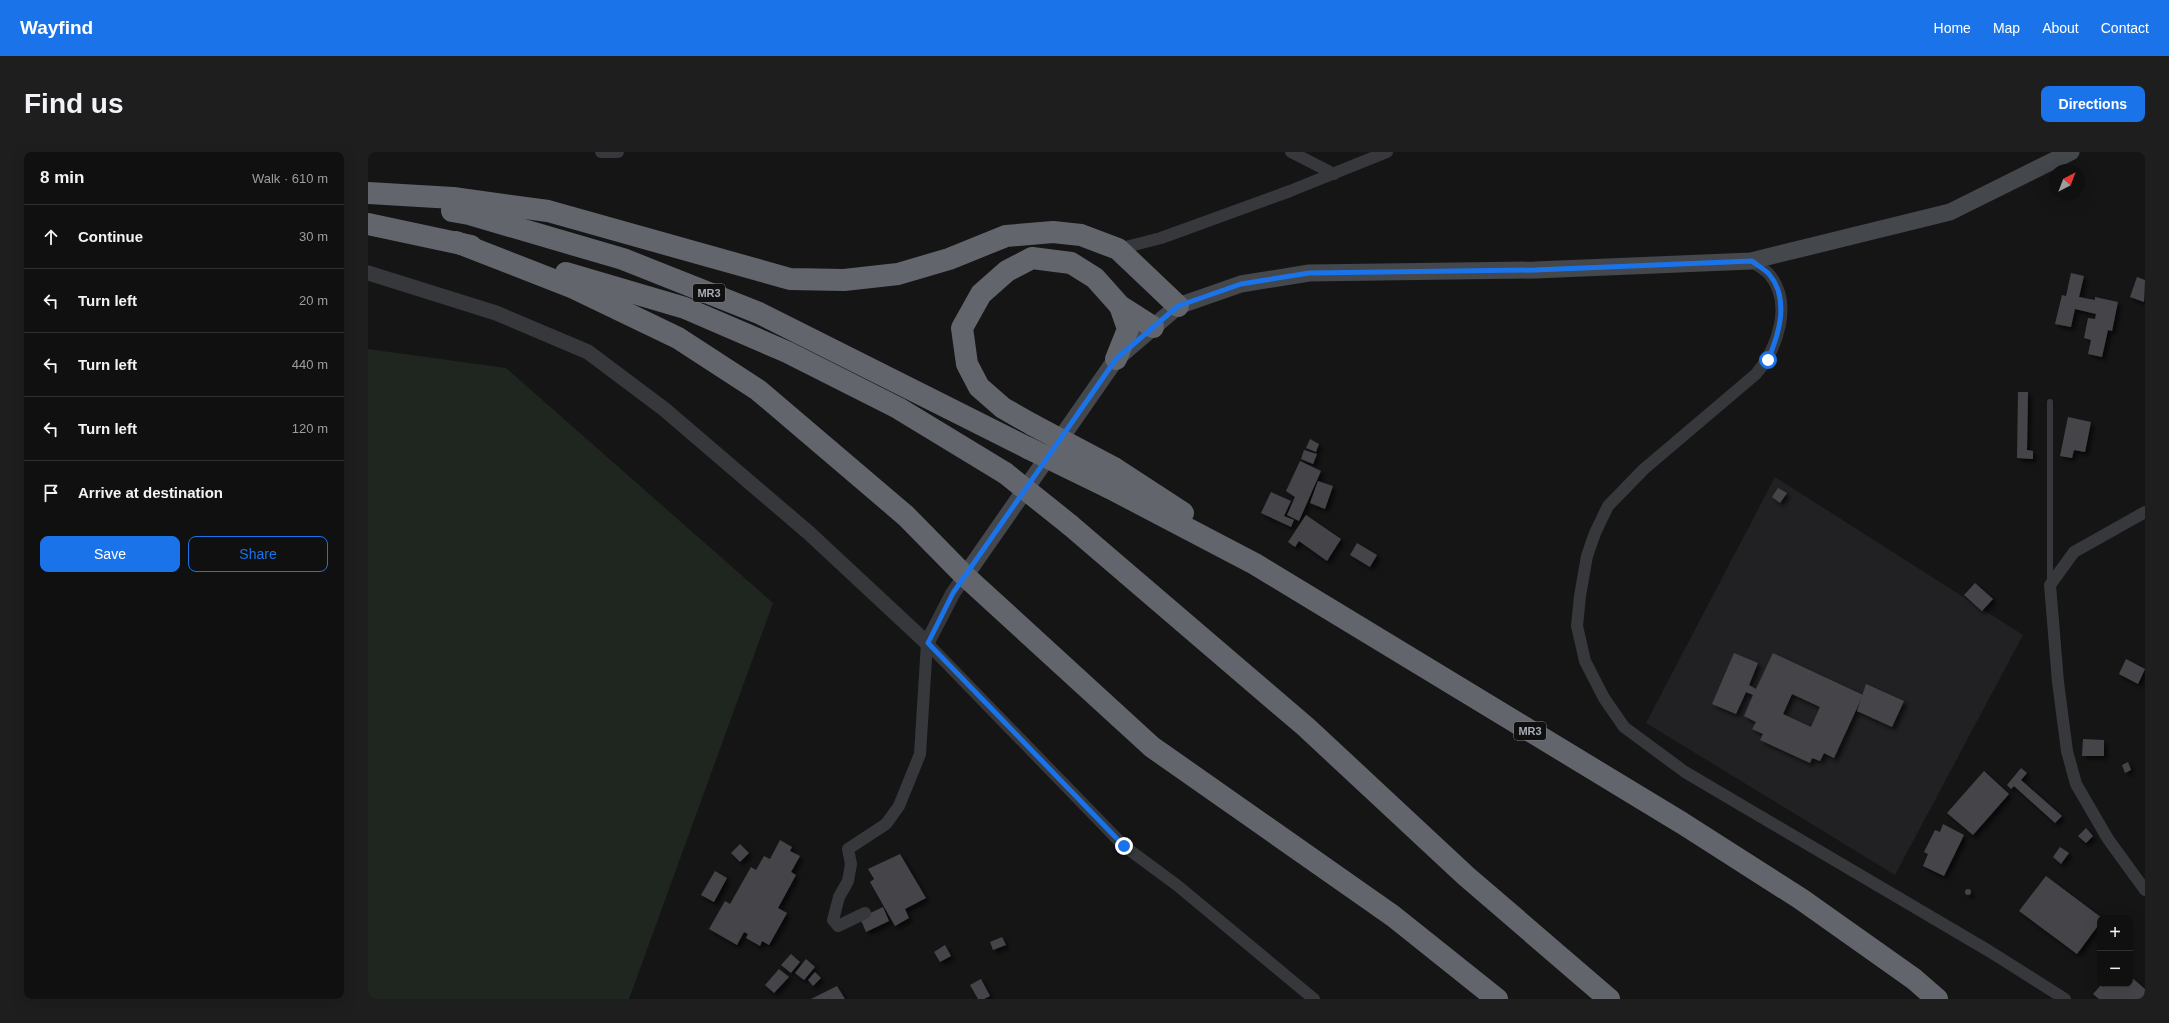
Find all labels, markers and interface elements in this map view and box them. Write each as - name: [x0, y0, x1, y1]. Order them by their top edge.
- text: Wayfind: [20, 17, 93, 38]
- text: Home: [1934, 20, 1971, 36]
- text: Map: [1993, 20, 2020, 36]
- text: About: [2042, 20, 2079, 36]
- text: Contact: [2101, 20, 2149, 36]
- button: Directions: [2041, 86, 2145, 122]
- text: Find us: [24, 88, 124, 119]
- north arrow: [2049, 164, 2085, 200]
- text: 8 min: [40, 168, 84, 187]
- text: Walk · 610 m: [252, 171, 328, 186]
- icon: ahead: [40, 226, 62, 248]
- text: Continue: [78, 228, 143, 245]
- text: 30 m: [299, 229, 328, 244]
- road number: MR3: [693, 284, 725, 302]
- icon: left: [40, 290, 62, 312]
- text: Turn left: [78, 292, 137, 309]
- text: 20 m: [299, 293, 328, 308]
- route start: [1759, 351, 1777, 369]
- icon: left: [40, 354, 62, 376]
- text: Turn left: [78, 356, 137, 373]
- text: 440 m: [292, 357, 328, 372]
- icon: left: [40, 418, 62, 440]
- text: Turn left: [78, 420, 137, 437]
- text: 120 m: [292, 421, 328, 436]
- icon: arrive: [40, 482, 62, 504]
- text: Arrive at destination: [78, 484, 223, 501]
- button: Save: [40, 536, 180, 572]
- button: Share: [188, 536, 328, 572]
- road number: MR3: [1514, 722, 1546, 740]
- route end: [1115, 837, 1133, 855]
- map controls: [2097, 915, 2133, 987]
- button: +: [2097, 915, 2133, 951]
- button: −: [2097, 951, 2133, 987]

